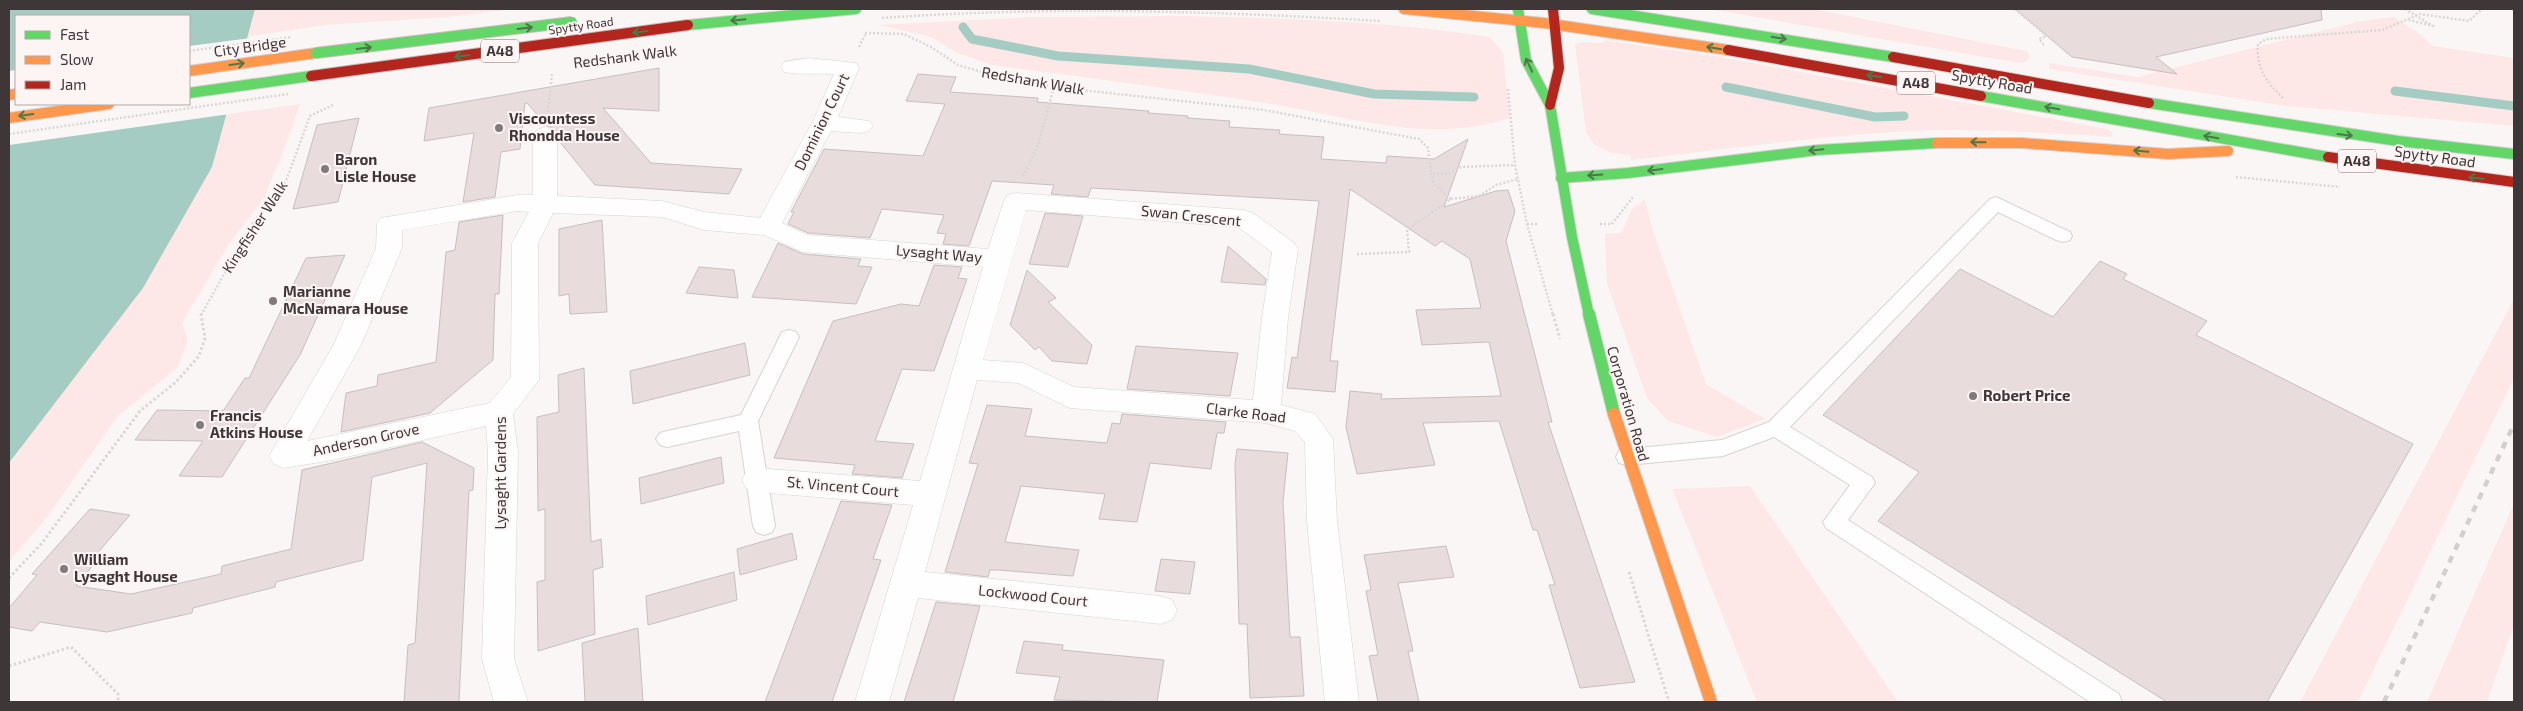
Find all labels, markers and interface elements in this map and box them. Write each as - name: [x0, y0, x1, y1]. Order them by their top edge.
- street label: Spytty Road: [547, 14, 614, 37]
- legend: [15, 15, 190, 105]
- one-way arrow: [730, 15, 746, 25]
- one-way arrow: [517, 23, 533, 33]
- text: Fast: [60, 25, 90, 43]
- one-way arrow: [632, 27, 648, 37]
- street label: City Bridge: [212, 32, 287, 60]
- one-way arrow: [1770, 33, 1786, 43]
- road number: A48: [481, 40, 519, 62]
- street label: Redshank Walk: [572, 41, 678, 71]
- one-way arrow: [356, 42, 372, 52]
- one-way arrow: [1707, 43, 1723, 53]
- text: Slow: [60, 50, 94, 68]
- one-way arrow: [454, 51, 470, 61]
- one-way arrow: [1524, 58, 1534, 73]
- one-way arrow: [229, 59, 245, 69]
- street label: Redshank Walk: [980, 62, 1086, 98]
- street label: Spytty Road: [1950, 65, 2034, 97]
- street label: Dominion Court: [790, 70, 852, 173]
- one-way arrow: [1867, 70, 1883, 80]
- road number: A48: [1897, 72, 1935, 95]
- text: Jam: [60, 75, 86, 93]
- one-way arrow: [2044, 102, 2060, 112]
- place label: Viscountess Rhondda House: [509, 109, 620, 144]
- one-way arrow: [18, 110, 34, 120]
- marker: Viscountess Rhondda House: [493, 122, 505, 134]
- one-way arrow: [2337, 130, 2353, 140]
- one-way arrow: [2204, 131, 2220, 141]
- one-way arrow: [1971, 137, 1987, 147]
- street label: Spytty Road: [2393, 141, 2477, 171]
- one-way arrow: [1809, 145, 1825, 155]
- one-way arrow: [2133, 146, 2149, 156]
- place label: Baron Lisle House: [335, 150, 416, 185]
- road number: A48: [2338, 150, 2376, 172]
- marker: Baron Lisle House: [319, 163, 331, 175]
- one-way arrow: [1647, 165, 1663, 175]
- one-way arrow: [1587, 171, 1603, 180]
- one-way arrow: [2469, 173, 2485, 183]
- street label: Kingfisher Walk: [218, 177, 291, 276]
- street label: Swan Crescent: [1140, 201, 1242, 229]
- street label: Lysaght Way: [895, 240, 983, 266]
- place label: Marianne McNamara House: [283, 282, 408, 317]
- marker: Marianne McNamara House: [267, 295, 279, 307]
- street label: Corporation Road: [1604, 344, 1654, 463]
- place label: Robert Price: [1983, 386, 2070, 404]
- marker: Robert Price: [1967, 390, 1979, 402]
- street label: Clarke Road: [1205, 398, 1287, 426]
- place label: Francis Atkins House: [210, 406, 303, 441]
- street label: Lysaght Gardens: [491, 416, 509, 530]
- marker: Francis Atkins House: [194, 419, 206, 431]
- street label: Anderson Grove: [311, 419, 421, 459]
- street label: St. Vincent Court: [786, 472, 900, 500]
- place label: William Lysaght House: [74, 550, 178, 586]
- marker: William Lysaght House: [58, 563, 70, 575]
- street label: Lockwood Court: [978, 580, 1089, 610]

